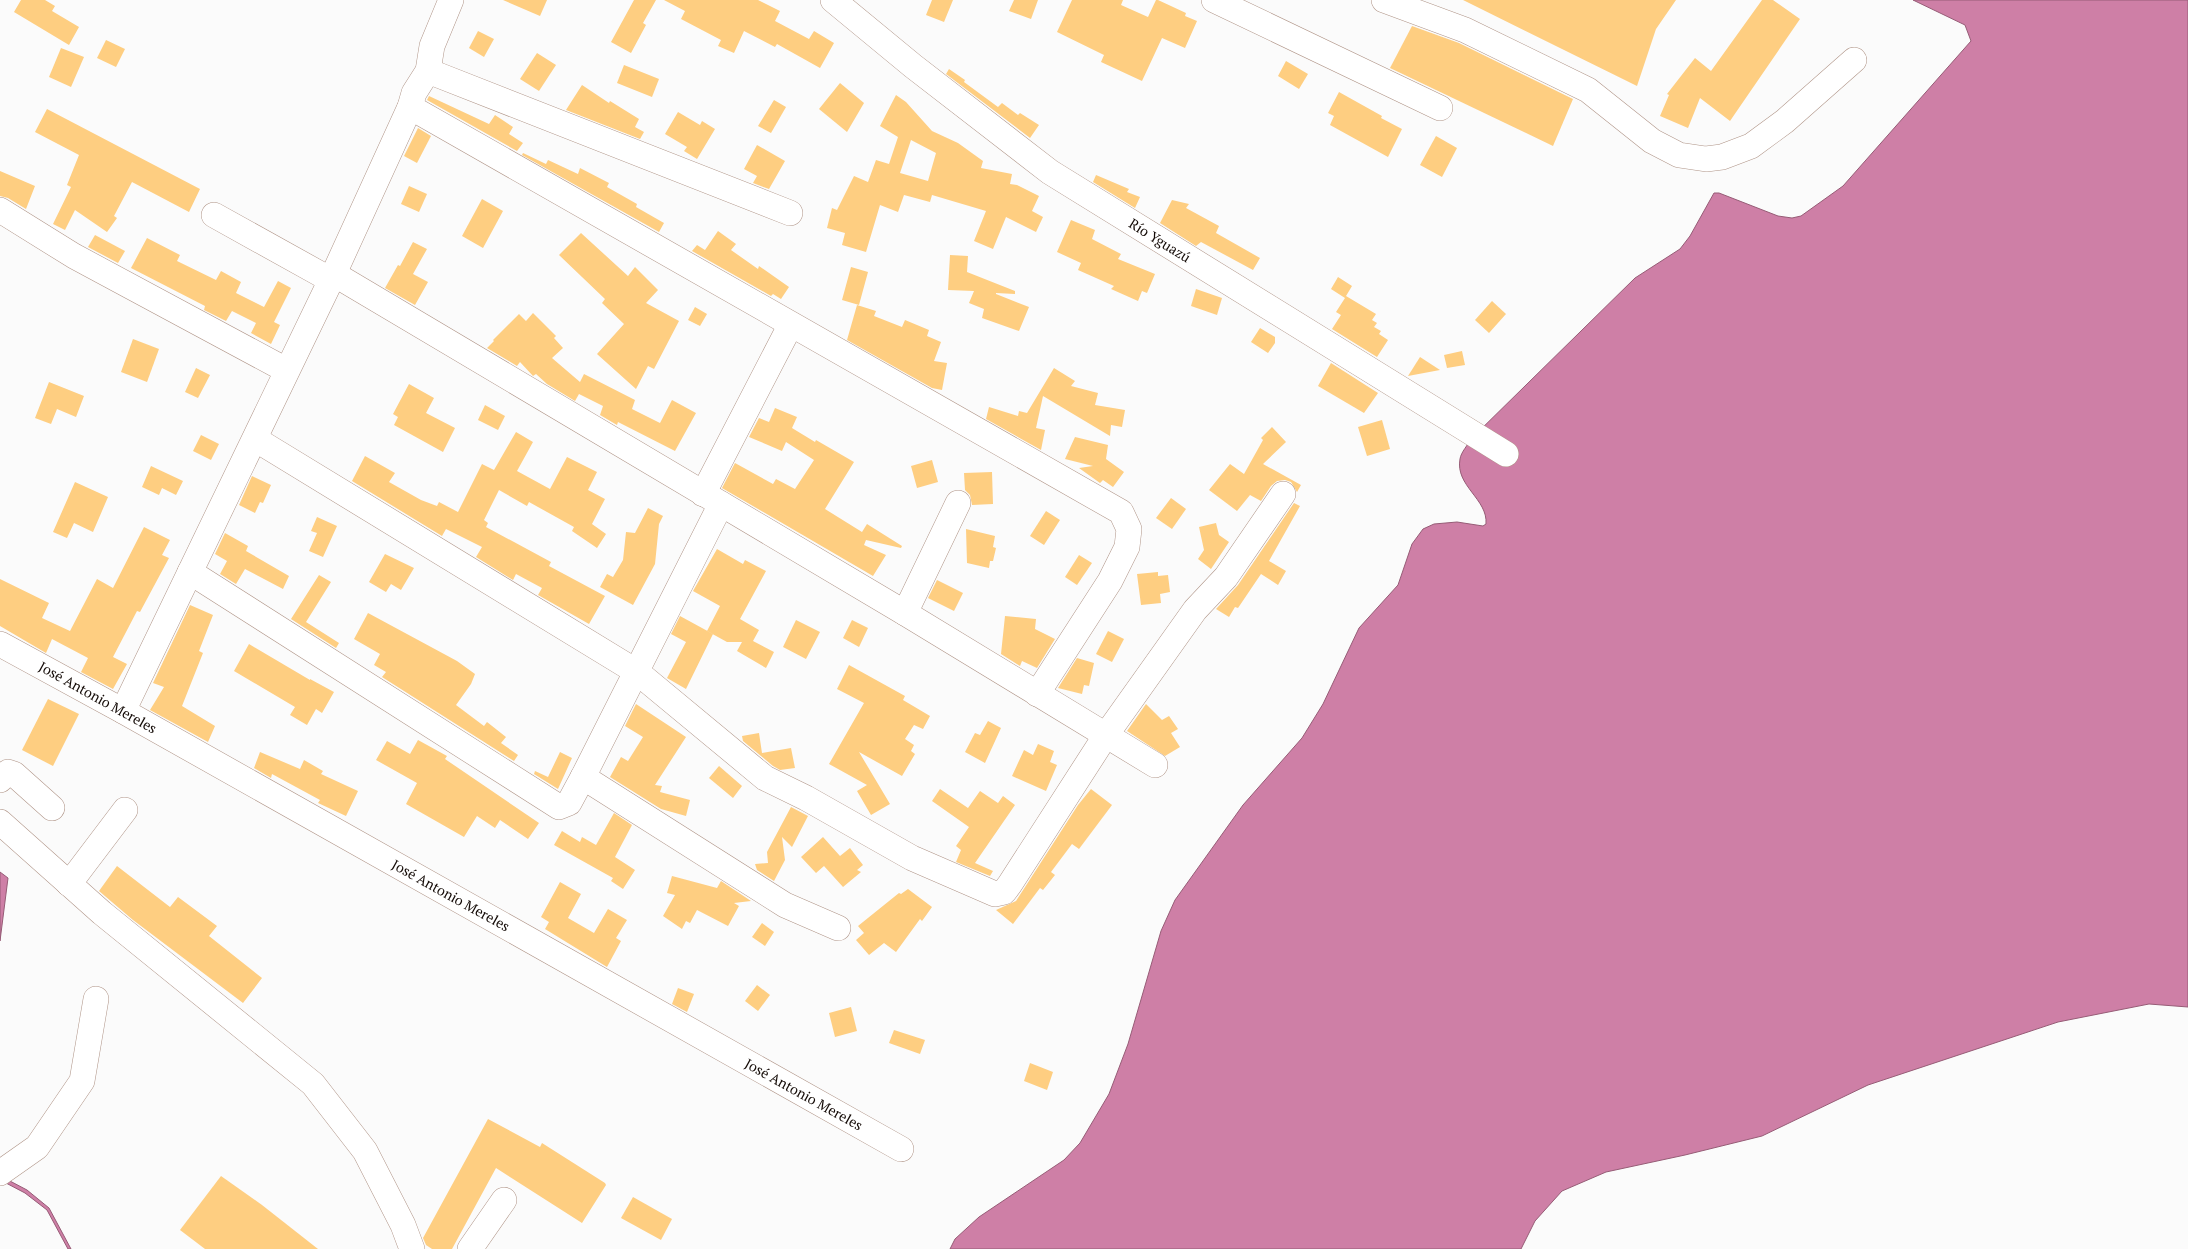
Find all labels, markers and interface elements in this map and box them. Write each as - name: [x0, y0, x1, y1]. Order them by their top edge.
- street label: Río Yguazú: [1126, 214, 1194, 266]
- street label: José Antonio Mereles: [36, 657, 160, 737]
- street label: José Antonio Mereles: [389, 855, 513, 935]
- street label: José Antonio Mereles: [742, 1054, 866, 1134]

